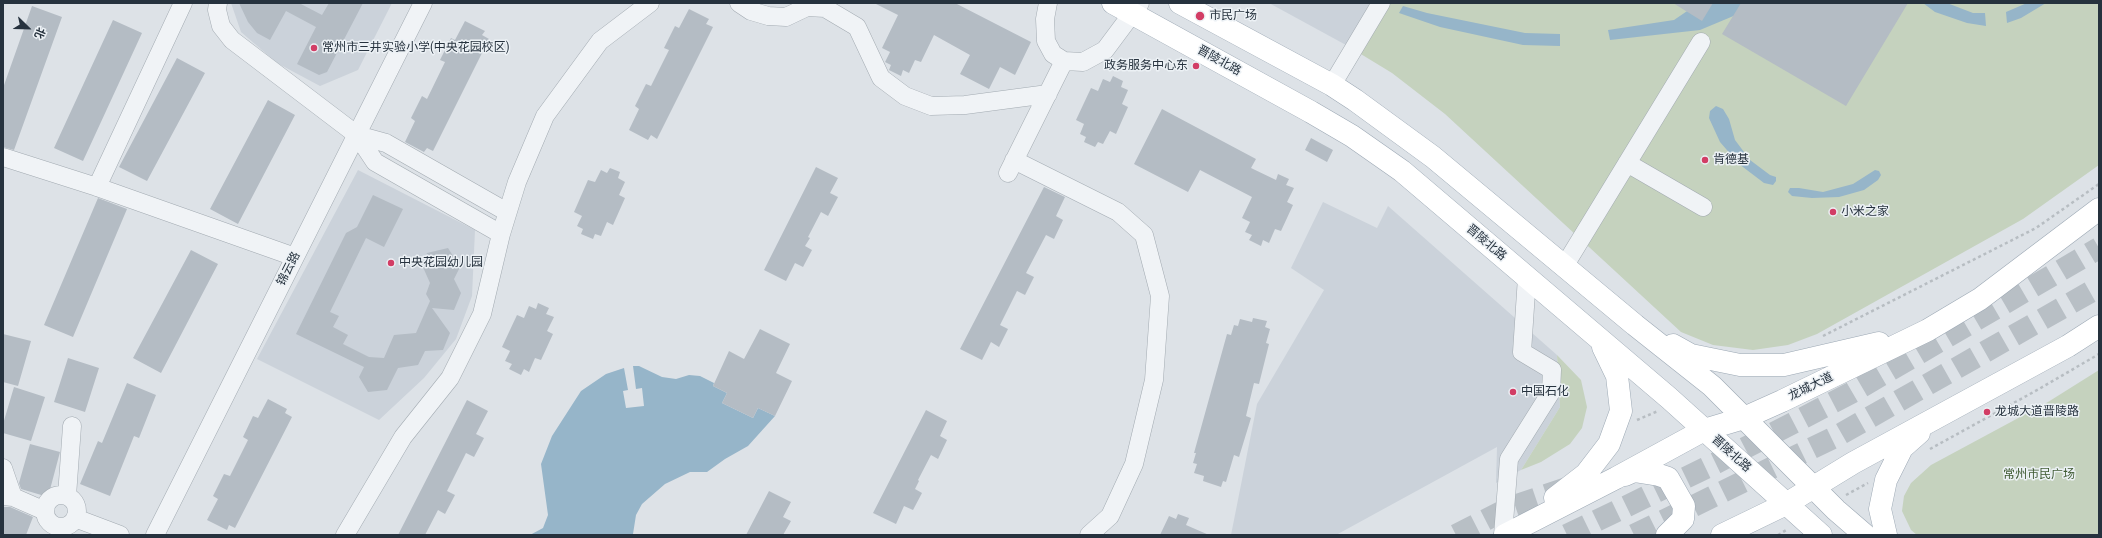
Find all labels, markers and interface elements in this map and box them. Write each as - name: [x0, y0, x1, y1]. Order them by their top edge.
- north arrow: [8, 8, 48, 48]
- place label: 市民广场: [1209, 9, 1257, 23]
- marker: 市民广场: [1194, 10, 1206, 22]
- text: 北: [31, 25, 48, 40]
- place label: 常州市三井实验小学(中央花园校区): [322, 41, 510, 55]
- marker: 常州市三井实验小学(中央花园校区): [309, 43, 319, 53]
- street label: 晋陵北路: [1195, 43, 1243, 79]
- place label: 政务服务中心东: [1104, 59, 1188, 73]
- marker: 政务服务中心东: [1191, 61, 1201, 71]
- place label: 肯德基: [1713, 153, 1749, 167]
- marker: 肯德基: [1700, 155, 1710, 165]
- place label: 小米之家: [1841, 205, 1889, 219]
- marker: 小米之家: [1828, 207, 1838, 217]
- street label: 晋陵北路: [1463, 222, 1509, 264]
- street label: 锦云路: [274, 250, 304, 288]
- place label: 中央花园幼儿园: [399, 256, 483, 270]
- marker: 中央花园幼儿园: [386, 258, 396, 268]
- street label: 龙城大道: [1786, 370, 1836, 404]
- place label: 中国石化: [1521, 385, 1569, 399]
- marker: 中国石化: [1508, 387, 1518, 397]
- place label: 龙城大道晋陵路: [1995, 405, 2079, 419]
- marker: 龙城大道晋陵路: [1982, 407, 1992, 417]
- street label: 晋陵北路: [1708, 433, 1754, 475]
- park label: 常州市民广场: [2003, 468, 2075, 482]

